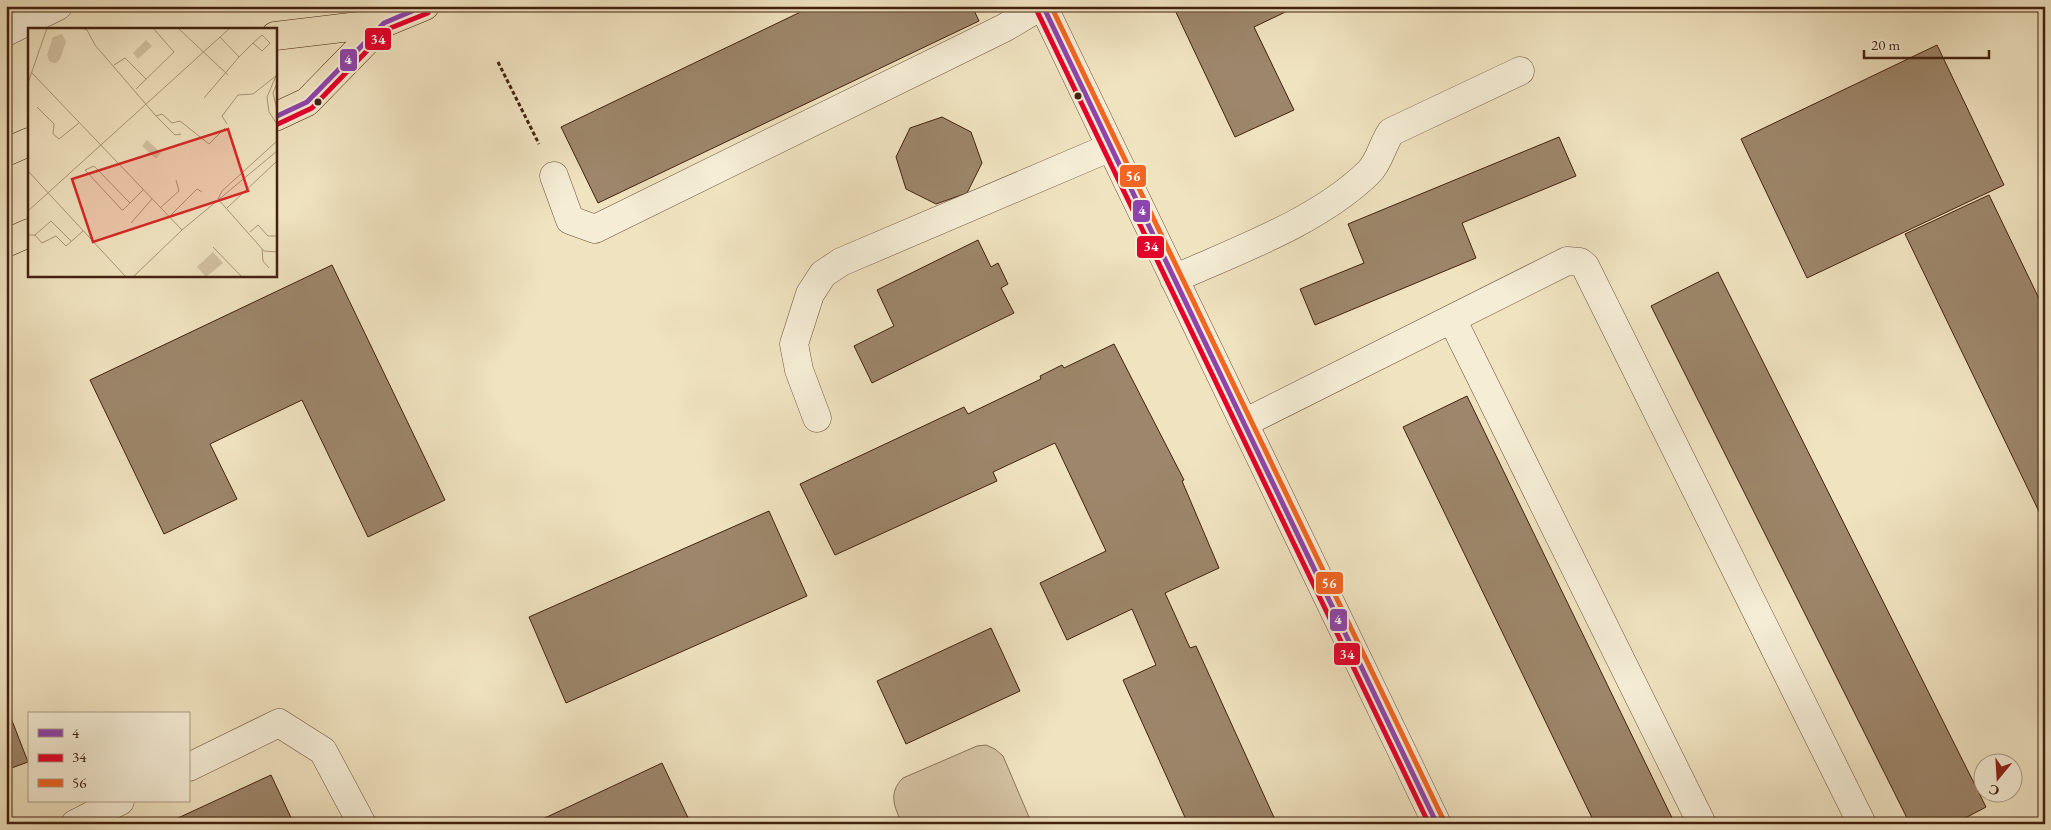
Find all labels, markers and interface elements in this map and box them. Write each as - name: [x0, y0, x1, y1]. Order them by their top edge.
- line badge: 34: [364, 27, 392, 51]
- inset map: [28, 28, 276, 276]
- scale bar: [1864, 28, 1988, 60]
- text: 34: [371, 30, 386, 48]
- text: 20 m: [1871, 35, 1900, 54]
- line badge: 4: [339, 48, 358, 72]
- text: 4: [344, 50, 352, 68]
- unlabelled marker: [1073, 91, 1083, 101]
- unlabelled marker: [313, 97, 323, 107]
- line badge: 56: [1119, 164, 1147, 188]
- text: 56: [1126, 167, 1141, 185]
- line badge: 4: [1132, 199, 1151, 223]
- text: 4: [1138, 201, 1146, 219]
- line badge: 34: [1136, 235, 1165, 259]
- text: 34: [1144, 237, 1159, 255]
- line badge: 56: [1315, 571, 1344, 595]
- text: 56: [1322, 574, 1337, 592]
- line badge: 4: [1329, 608, 1348, 632]
- text: 4: [1334, 610, 1342, 628]
- line badge: 34: [1333, 642, 1361, 666]
- text: 34: [1340, 645, 1355, 663]
- legend: [28, 712, 190, 802]
- text: 4: [72, 723, 80, 742]
- text: 34: [72, 747, 87, 766]
- north arrow: [1974, 752, 2024, 802]
- text: 56: [72, 773, 86, 792]
- text: С: [1986, 780, 2001, 800]

